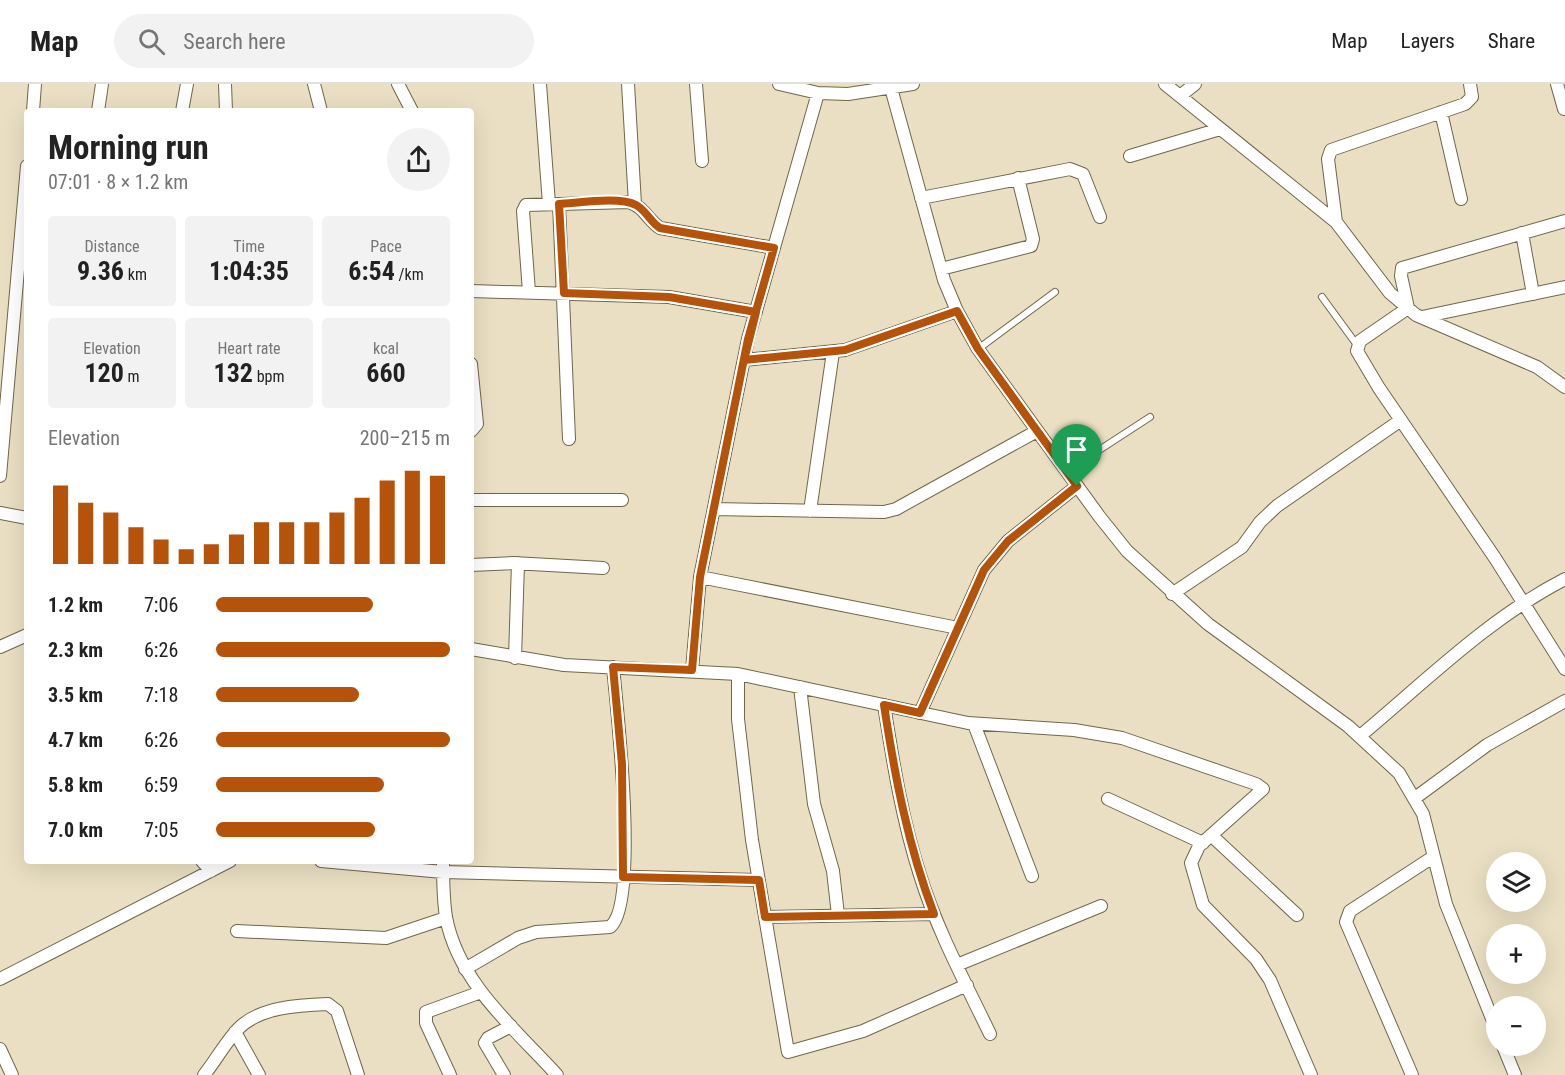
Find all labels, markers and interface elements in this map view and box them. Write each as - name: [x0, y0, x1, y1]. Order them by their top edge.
- search box: [114, 14, 534, 68]
- text: Map: [30, 25, 78, 58]
- icon: search: [135, 25, 168, 58]
- text: Search here: [183, 29, 286, 54]
- text: Map: [1331, 29, 1368, 53]
- text: Layers: [1401, 29, 1455, 53]
- text: Share: [1488, 29, 1535, 53]
- text: Morning run: [48, 128, 209, 167]
- button: share: [387, 128, 450, 191]
- text: 07:01 · 8 × 1.2 km: [48, 170, 188, 194]
- text: Distance: [84, 237, 140, 256]
- text: Time: [233, 237, 265, 256]
- text: Pace: [370, 237, 402, 256]
- text: 9.36: [77, 256, 124, 286]
- text: 1:04:35: [209, 256, 289, 286]
- text: 6:54: [348, 256, 395, 286]
- text: km: [124, 265, 147, 284]
- text: /km: [395, 265, 424, 284]
- text: Elevation: [83, 339, 141, 358]
- text: Heart rate: [217, 339, 281, 358]
- text: kcal: [373, 339, 399, 358]
- text: 120: [84, 358, 124, 388]
- text: 132: [214, 358, 253, 388]
- text: 660: [366, 358, 406, 388]
- text: m: [124, 367, 140, 386]
- text: bpm: [253, 367, 284, 386]
- pin: [1051, 424, 1102, 486]
- text: Elevation: [48, 426, 120, 450]
- text: 200–215 m: [360, 426, 450, 450]
- icon: arrive: [1060, 433, 1093, 466]
- text: 1.2 km: [48, 593, 103, 617]
- text: 7:06: [144, 593, 178, 617]
- text: 2.3 km: [48, 638, 103, 662]
- text: 6:26: [144, 638, 178, 662]
- text: 3.5 km: [48, 683, 103, 707]
- text: 7:18: [144, 683, 178, 707]
- text: 4.7 km: [48, 728, 103, 752]
- text: 6:26: [144, 728, 178, 752]
- text: 5.8 km: [48, 773, 103, 797]
- text: 6:59: [144, 773, 178, 797]
- text: 7.0 km: [48, 818, 103, 842]
- text: 7:05: [144, 818, 178, 842]
- map controls: [1486, 852, 1546, 1056]
- button: layers: [1486, 852, 1546, 912]
- button: +: [1486, 924, 1546, 984]
- button: −: [1486, 996, 1546, 1056]

